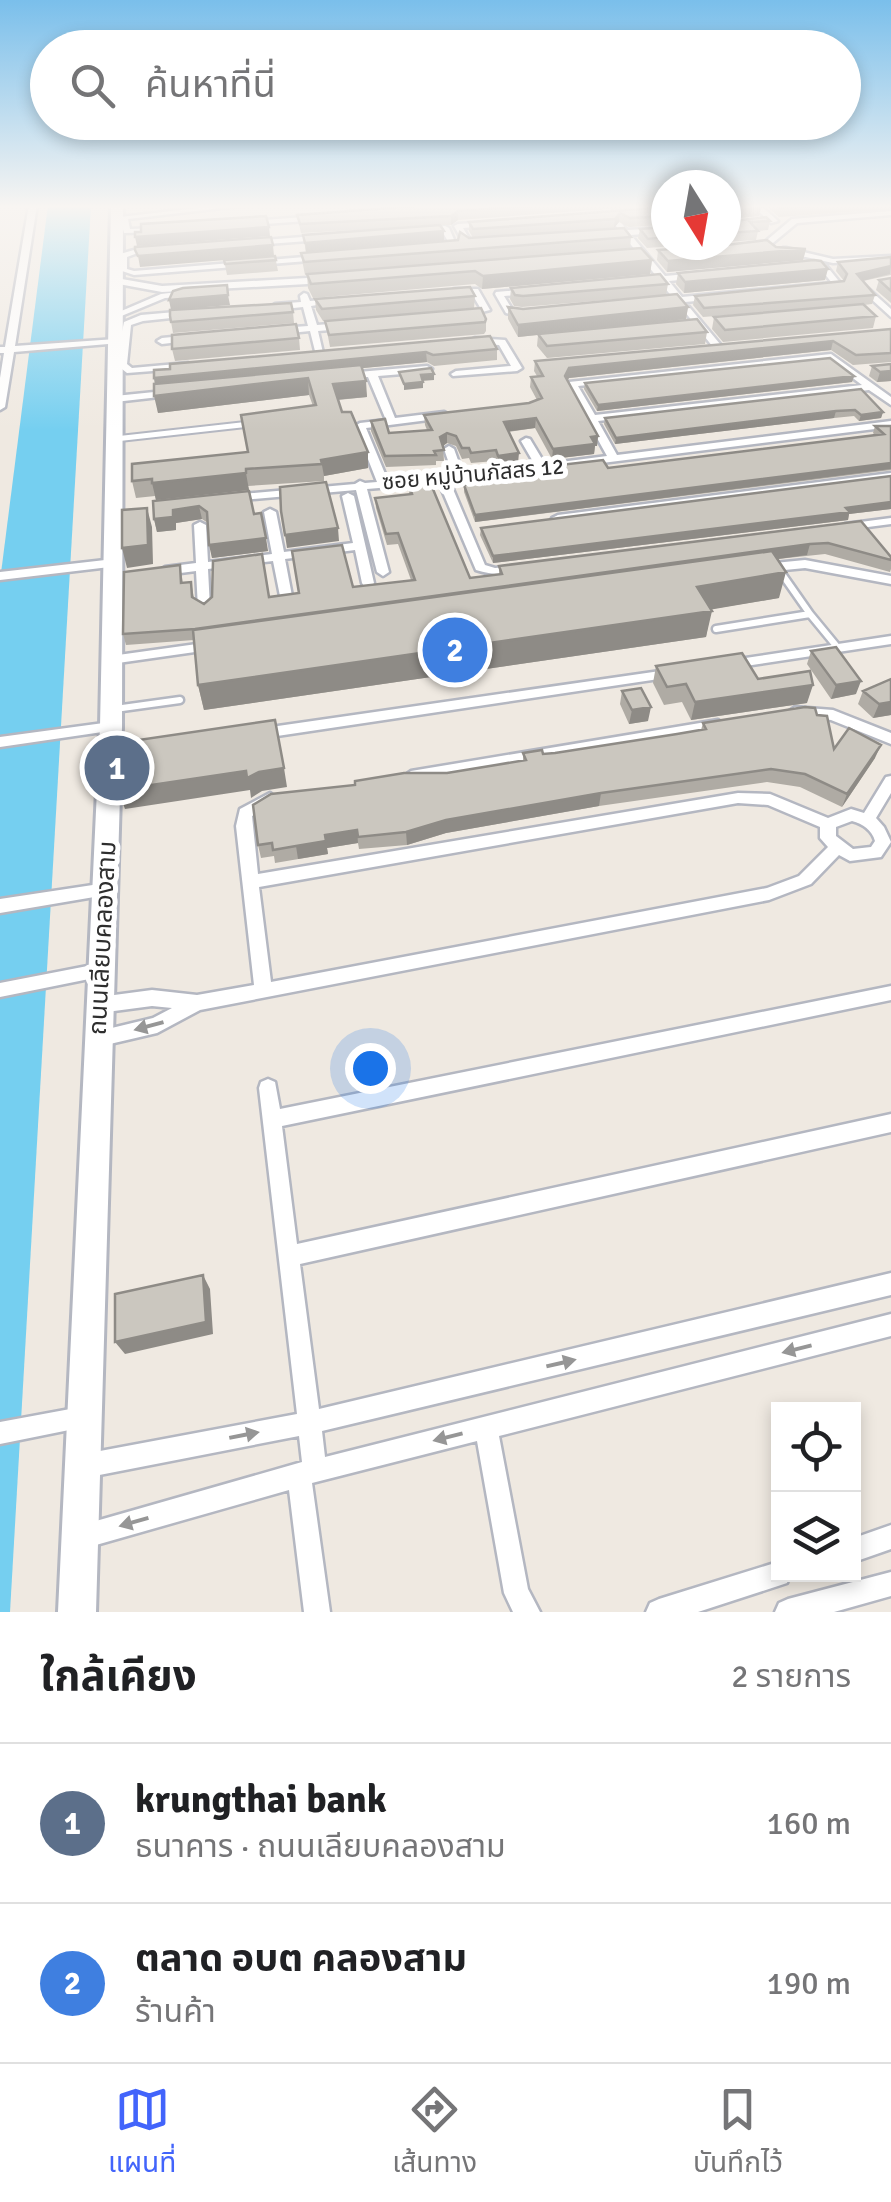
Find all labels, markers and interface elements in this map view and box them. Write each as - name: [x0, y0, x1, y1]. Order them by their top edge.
- search box: [30, 30, 861, 140]
- icon: search: [65, 58, 120, 113]
- text: ค้นหาที่นี่: [145, 61, 276, 108]
- north arrow: [651, 170, 741, 260]
- street label: ซอย หมู่บ้านภัสสร 12: [381, 453, 565, 495]
- pin: 2: [422, 612, 488, 688]
- pin: 1: [84, 730, 150, 806]
- street label: ถนนเลียบคลองสาม: [81, 840, 123, 1036]
- one-way arrow: [133, 1019, 164, 1034]
- your location: [345, 1043, 396, 1094]
- one-way arrow: [781, 1341, 812, 1357]
- one-way arrow: [546, 1355, 577, 1370]
- map controls: [771, 1402, 861, 1582]
- button: locate: [771, 1402, 861, 1492]
- one-way arrow: [229, 1427, 260, 1443]
- one-way arrow: [432, 1430, 463, 1446]
- button: layers: [771, 1492, 861, 1582]
- one-way arrow: [118, 1515, 149, 1530]
- text: ใกล้เคียง: [40, 1651, 197, 1702]
- text: 2 รายการ: [731, 1657, 851, 1696]
- text: krungthai bank: [135, 1776, 387, 1823]
- text: 1: [64, 1804, 81, 1843]
- text: 160 m: [767, 1804, 851, 1843]
- text: ธนาคาร · ถนนเลียบคลองสาม: [135, 1827, 506, 1866]
- text: ตลาด อบต คลองสาม: [135, 1935, 467, 1982]
- text: 2: [64, 1964, 81, 2003]
- text: 190 m: [767, 1964, 851, 2003]
- text: ร้านค้า: [135, 1992, 216, 2031]
- tab: แผนที่: [108, 2082, 176, 2185]
- tab: เส้นทาง: [392, 2082, 477, 2185]
- tab: บันทึกไว้: [693, 2082, 783, 2185]

